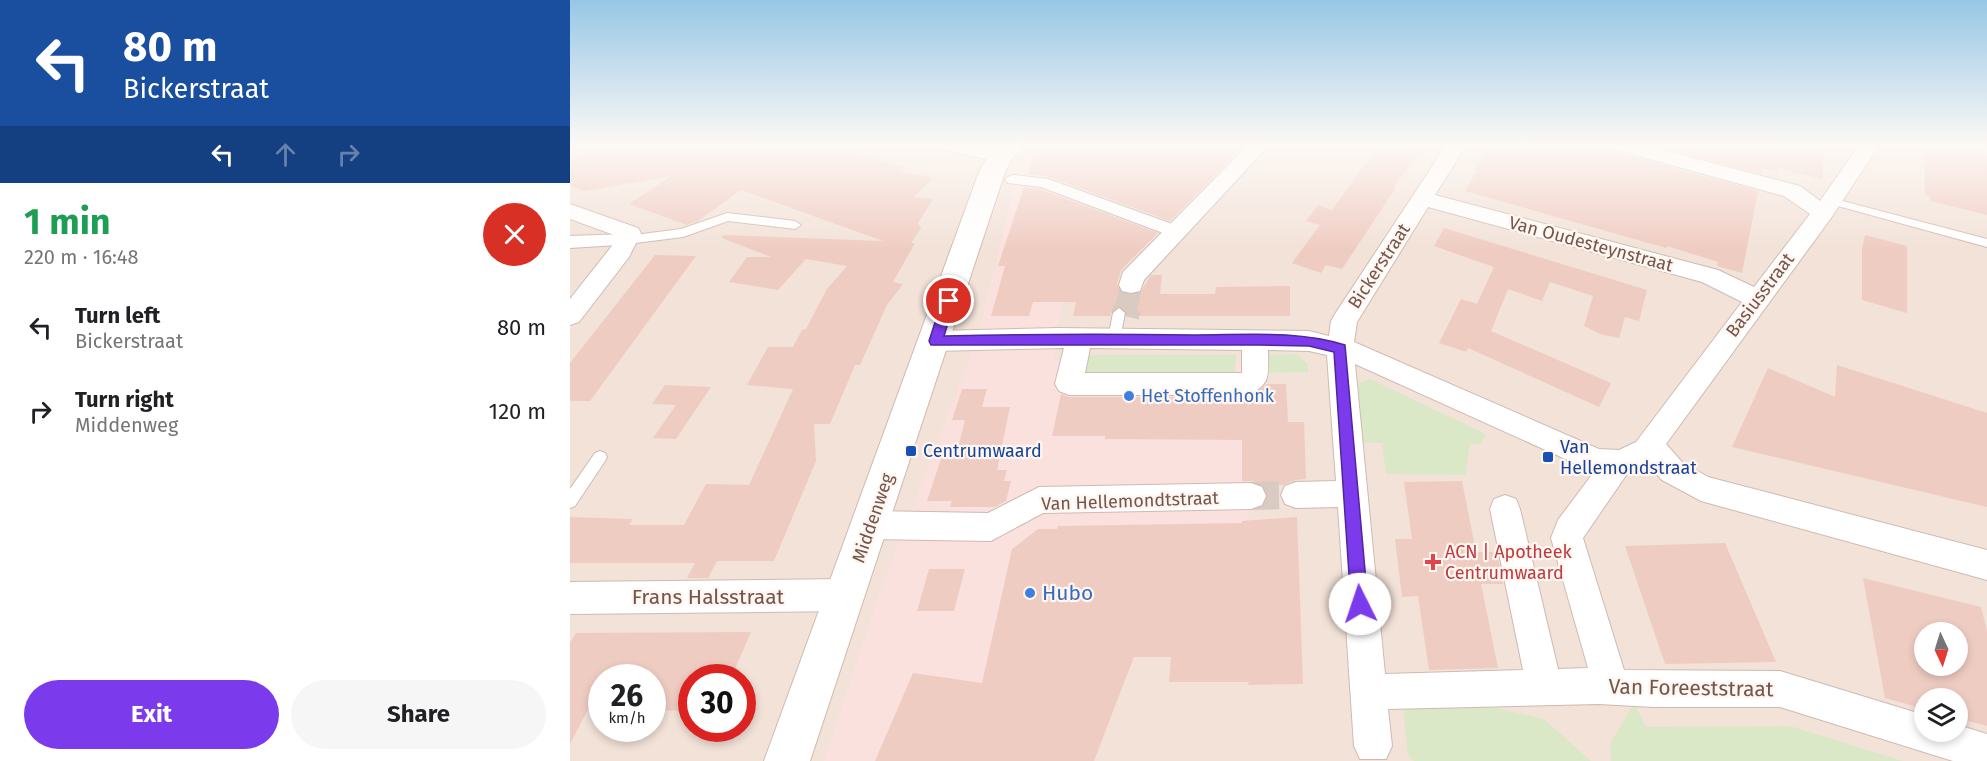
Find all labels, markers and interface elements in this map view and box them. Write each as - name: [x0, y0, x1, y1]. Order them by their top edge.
- text: 80 m: [123, 22, 217, 72]
- icon: left: [24, 24, 102, 102]
- text: Bickerstraat: [123, 73, 269, 105]
- icon: left: [206, 138, 239, 171]
- icon: ahead: [269, 138, 302, 171]
- icon: right: [332, 138, 365, 171]
- text: 1 min: [24, 200, 111, 244]
- button: close: [483, 203, 546, 266]
- street label: Van Oudesteynstraat: [1507, 212, 1676, 277]
- street label: Bickerstraat: [1343, 219, 1415, 313]
- text: 220 m · 16:48: [24, 245, 138, 269]
- street label: Basiusstraat: [1721, 248, 1799, 342]
- pin: [923, 275, 974, 326]
- icon: arrive: [932, 284, 965, 317]
- text: Turn left: [75, 302, 160, 329]
- icon: left: [24, 311, 57, 344]
- text: 80 m: [497, 314, 546, 341]
- text: Bickerstraat: [75, 329, 183, 353]
- place label: Het Stoffenhonk: [1141, 385, 1275, 407]
- text: Turn right: [75, 386, 174, 413]
- marker: Het Stoffenhonk: [1122, 389, 1136, 403]
- icon: right: [24, 395, 57, 428]
- text: 120 m: [489, 398, 546, 425]
- text: Middenweg: [75, 413, 178, 437]
- place label: Van Hellemondstraat: [1560, 436, 1697, 479]
- place label: Centrumwaard: [923, 440, 1042, 462]
- marker: Centrumwaard: [904, 444, 918, 458]
- marker: Van Hellemondstraat: [1541, 450, 1555, 464]
- street label: Middenweg: [847, 470, 899, 566]
- street label: Van Hellemondtstraat: [1041, 487, 1220, 515]
- place label: ACN | Apotheek Centrumwaard: [1445, 541, 1572, 584]
- marker: ACN | Apotheek Centrumwaard: [1426, 555, 1440, 569]
- position arrow: [1328, 572, 1392, 636]
- place label: Hubo: [1042, 580, 1093, 606]
- street label: Frans Halsstraat: [632, 584, 785, 610]
- marker: Hubo: [1023, 586, 1037, 600]
- north arrow: [1914, 622, 1968, 676]
- map controls: [1914, 622, 1968, 742]
- speed limit sign: 30: [678, 664, 756, 742]
- street label: Van Foreeststraat: [1608, 674, 1774, 702]
- text: 26: [611, 678, 643, 714]
- button: Exit: [24, 680, 279, 749]
- button: Share: [291, 680, 546, 749]
- button: layers: [1914, 688, 1968, 742]
- text: km/h: [608, 709, 646, 727]

